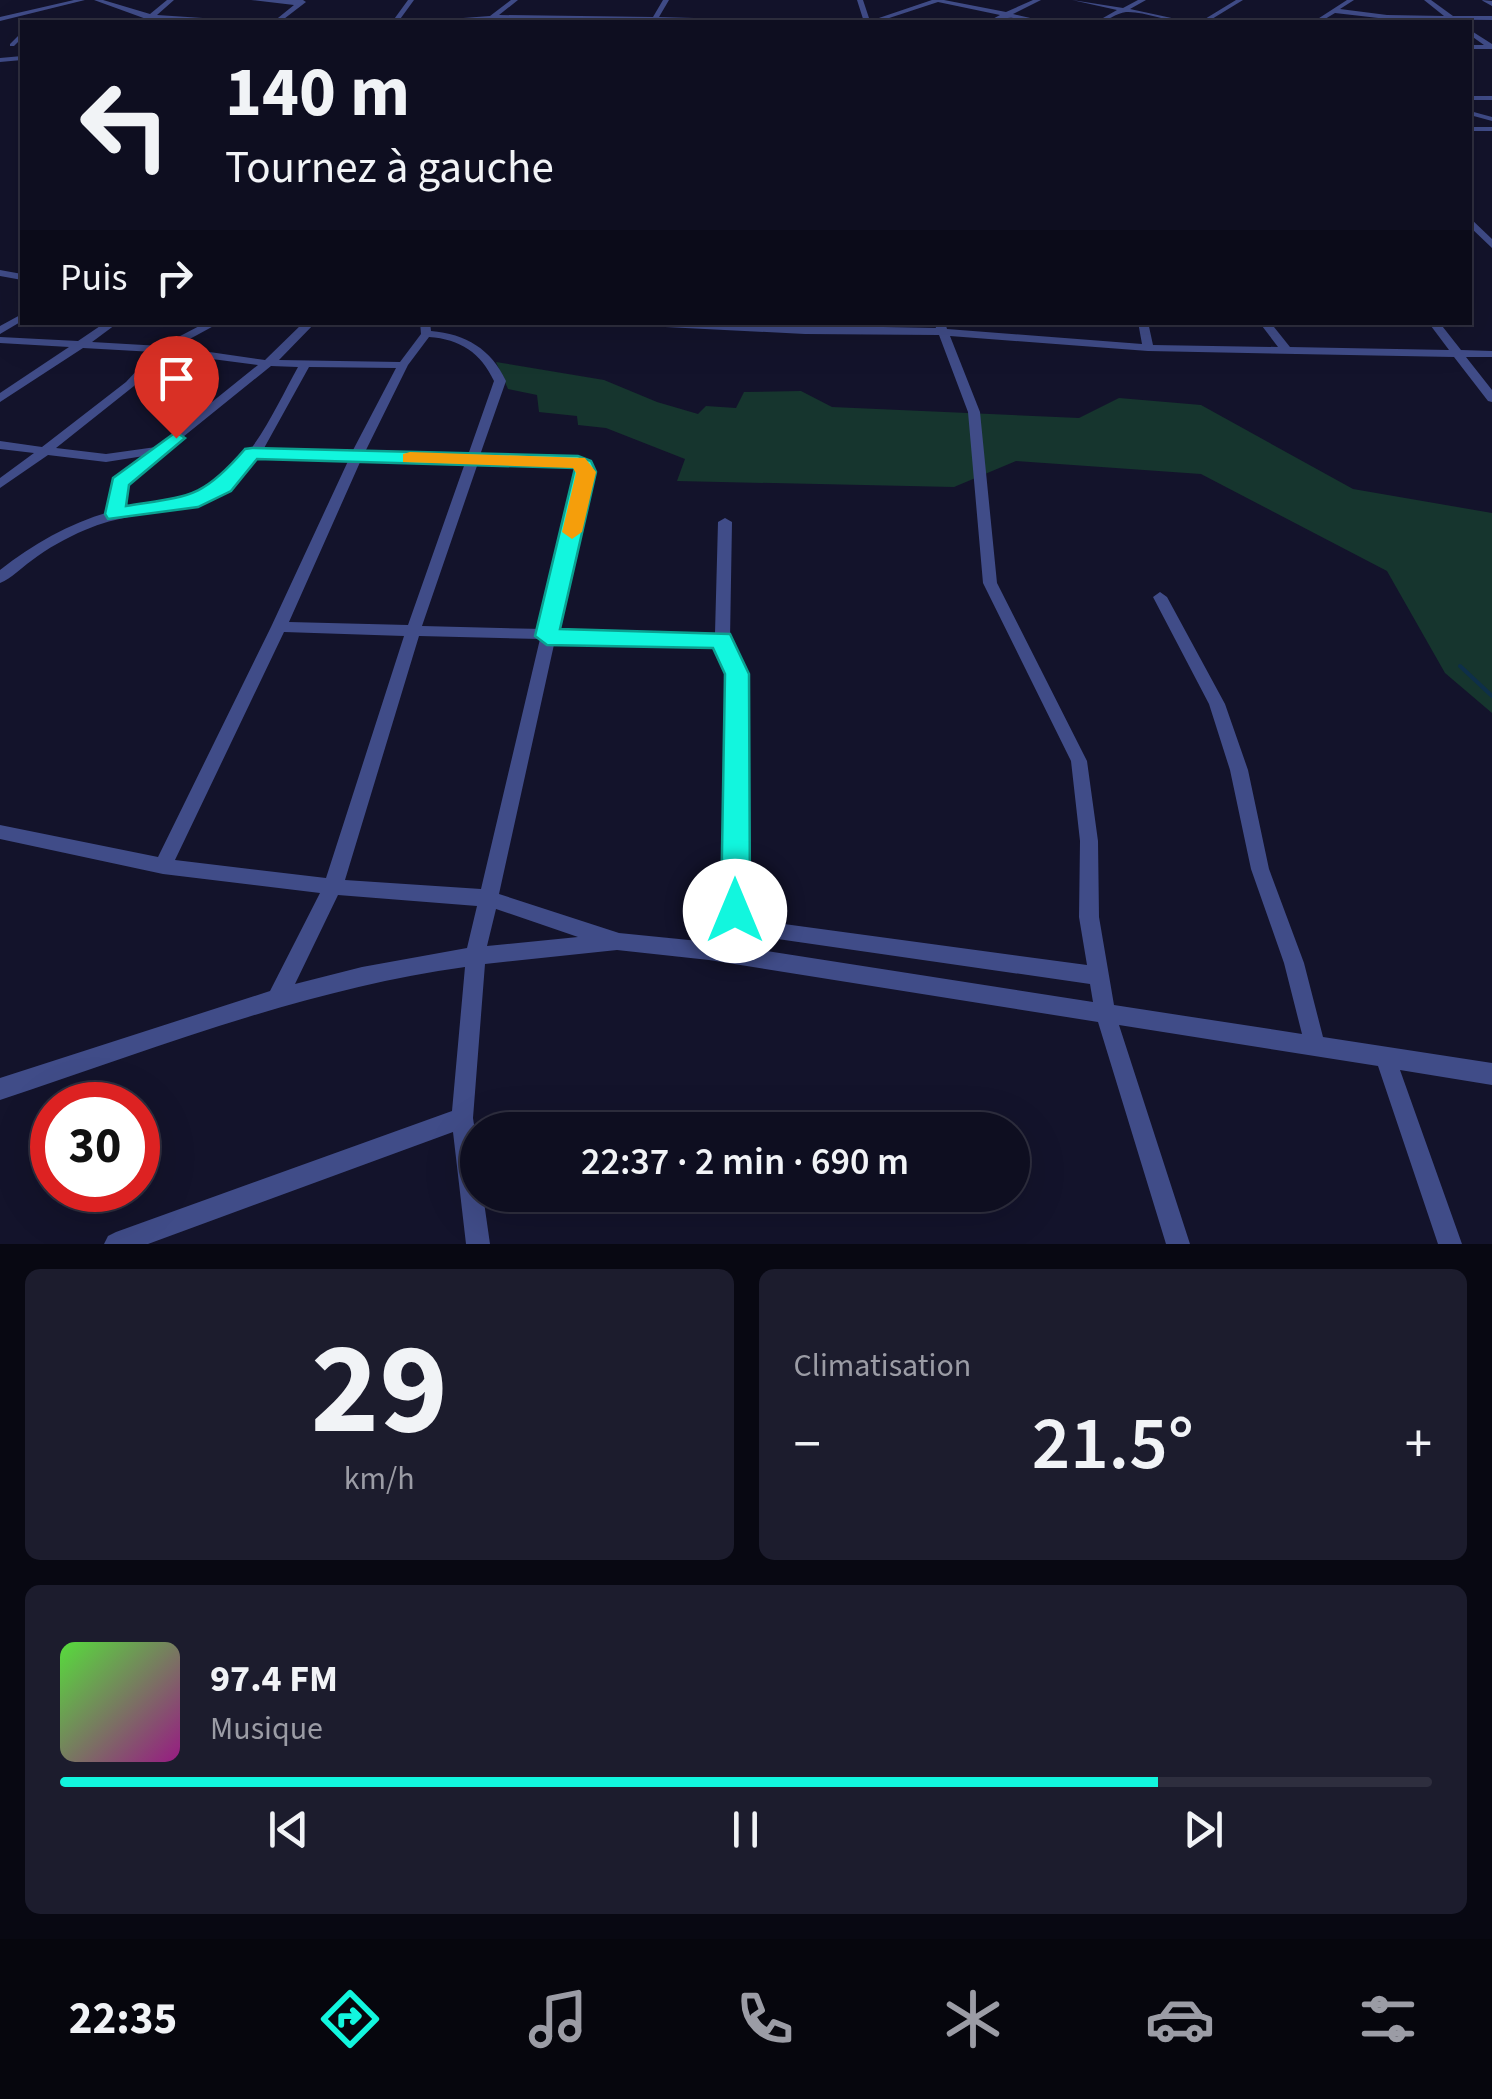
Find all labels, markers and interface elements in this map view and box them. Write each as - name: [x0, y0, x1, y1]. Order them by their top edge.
- text: 140 m: [225, 43, 410, 143]
- icon: left: [60, 60, 190, 190]
- text: Tournez à gauche: [225, 136, 554, 200]
- icon: right: [147, 250, 202, 305]
- text: Puis: [60, 251, 127, 305]
- pin: [134, 336, 219, 439]
- icon: arrive: [149, 351, 204, 406]
- position arrow: [683, 859, 787, 963]
- speed limit sign: 30: [30, 1082, 160, 1212]
- text: 22:37 · 2 min · 690 m: [581, 1135, 909, 1189]
- text: 29: [311, 1298, 448, 1483]
- text: Climatisation: [794, 1343, 971, 1389]
- text: 21.5°: [1032, 1391, 1194, 1498]
- text: −: [794, 1406, 821, 1484]
- text: +: [1405, 1406, 1432, 1484]
- text: km/h: [344, 1456, 415, 1502]
- text: 97.4 FM: [210, 1652, 338, 1706]
- text: Musique: [210, 1706, 323, 1752]
- icon: previous: [261, 1802, 316, 1857]
- icon: pause: [718, 1802, 773, 1857]
- icon: next: [1176, 1802, 1231, 1857]
- icon: directions: [315, 1984, 385, 2054]
- icon: music: [523, 1984, 593, 2054]
- icon: phone: [730, 1984, 800, 2054]
- icon: climate: [938, 1984, 1008, 2054]
- icon: car: [1145, 1984, 1215, 2054]
- icon: filters: [1353, 1984, 1423, 2054]
- text: 22:35: [69, 1987, 177, 2051]

